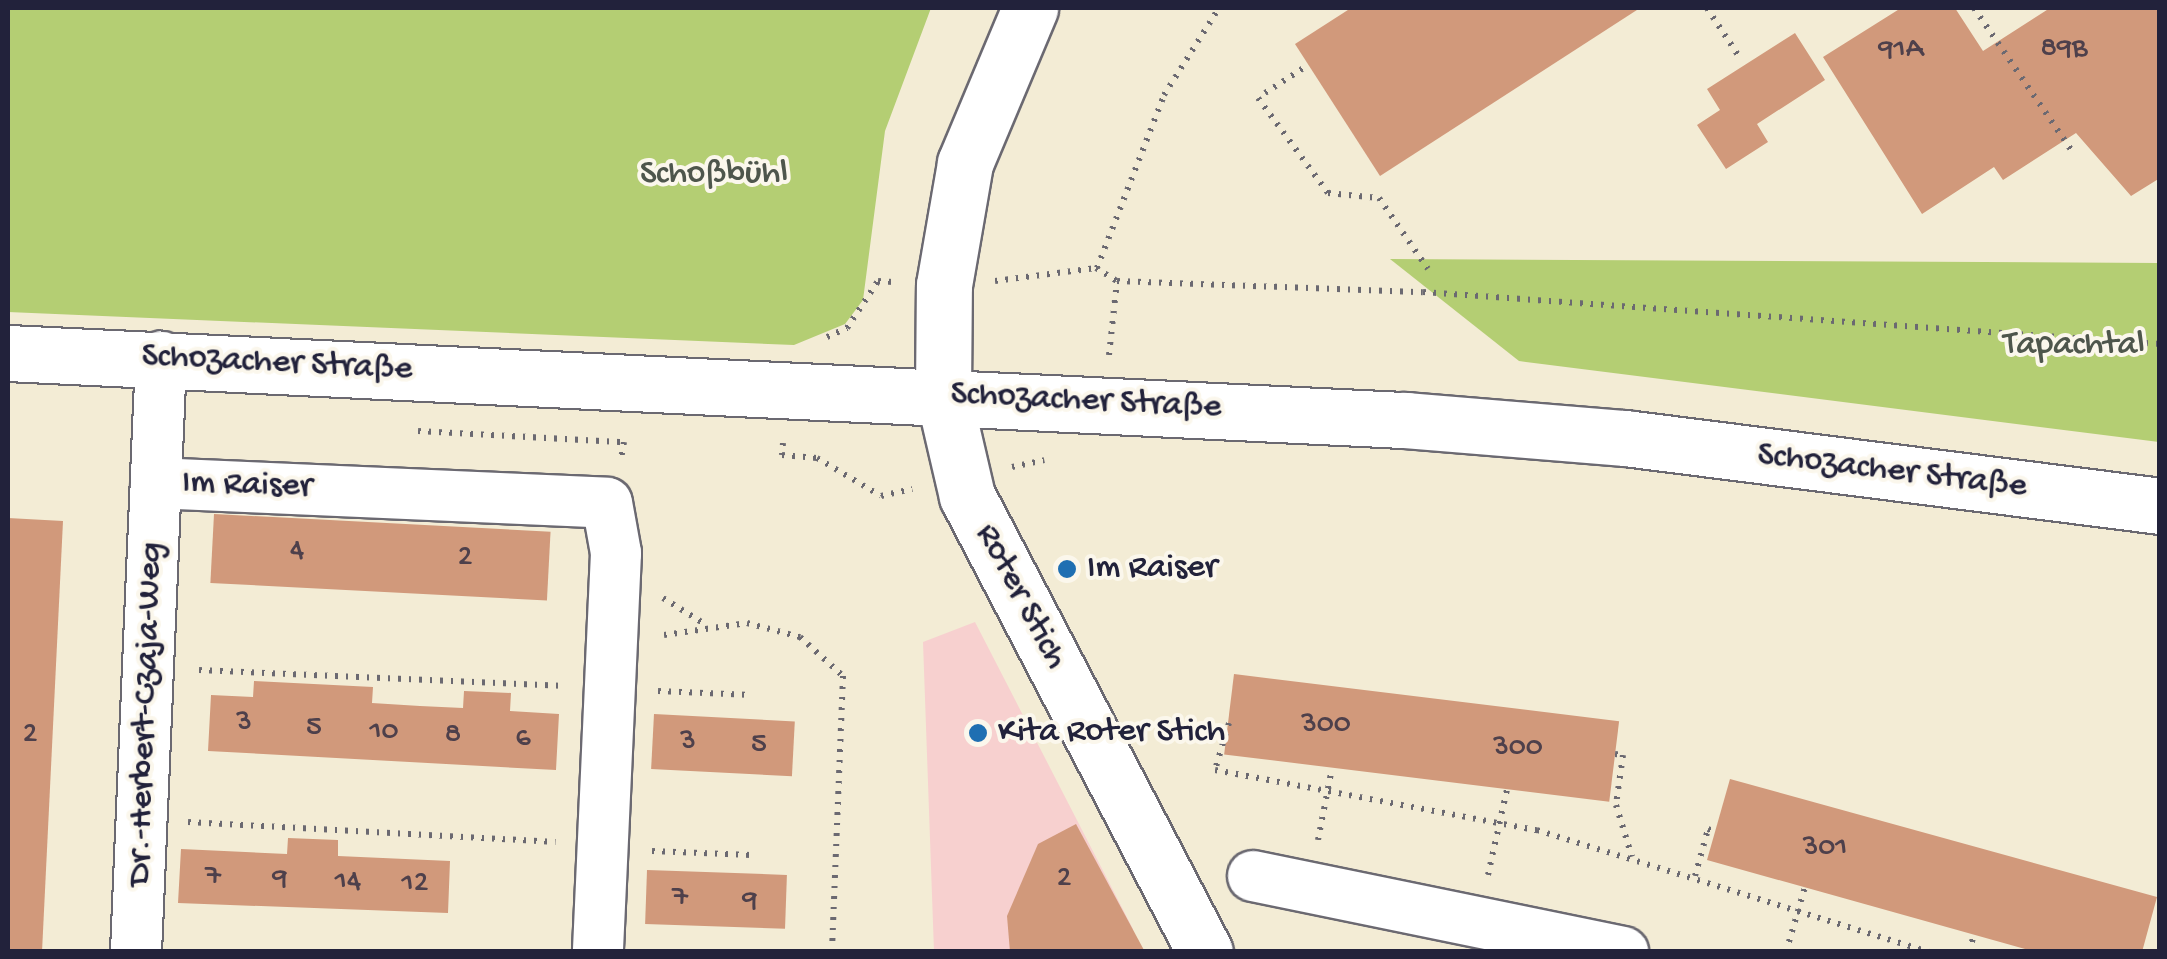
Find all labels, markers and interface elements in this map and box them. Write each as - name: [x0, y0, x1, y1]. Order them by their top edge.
- house number: 89B: [2041, 32, 2087, 68]
- house number: 91A: [1879, 33, 1923, 69]
- park label: Schoßbühl: [640, 154, 788, 196]
- park label: Tapachtal: [2003, 325, 2145, 367]
- street label: Schozacher Straße: [141, 336, 413, 392]
- street label: Schozacher Straße: [950, 374, 1222, 430]
- street label: Schozacher Straße: [1755, 435, 2029, 509]
- street label: Im Raiser: [181, 463, 313, 509]
- street label: Roter Stich: [964, 517, 1076, 677]
- house number: 4: [290, 534, 304, 570]
- street label: Dr.-Herbert-Czaja-Weg: [120, 541, 174, 887]
- house number: 2: [458, 541, 472, 577]
- place label: Im Raiser: [1087, 548, 1217, 590]
- marker: Im Raiser: [1056, 558, 1078, 580]
- house number: 3: [236, 706, 252, 742]
- house number: 300: [1301, 708, 1351, 744]
- house number: 5: [306, 711, 322, 747]
- place label: Kita Roter Stich: [998, 712, 1225, 754]
- house number: 10: [369, 715, 399, 751]
- house number: 2: [23, 718, 37, 754]
- house number: 8: [445, 718, 461, 754]
- house number: 6: [515, 722, 531, 758]
- marker: Kita Roter Stich: [967, 722, 989, 744]
- house number: 3: [680, 725, 696, 761]
- house number: 5: [751, 728, 767, 764]
- house number: 300: [1493, 731, 1543, 767]
- house number: 301: [1803, 831, 1847, 867]
- house number: 7: [205, 860, 221, 896]
- house number: 9: [272, 862, 288, 898]
- house number: 2: [1057, 862, 1071, 898]
- house number: 14: [335, 865, 361, 901]
- house number: 12: [402, 867, 428, 903]
- house number: 7: [672, 881, 688, 917]
- house number: 9: [742, 884, 758, 920]

